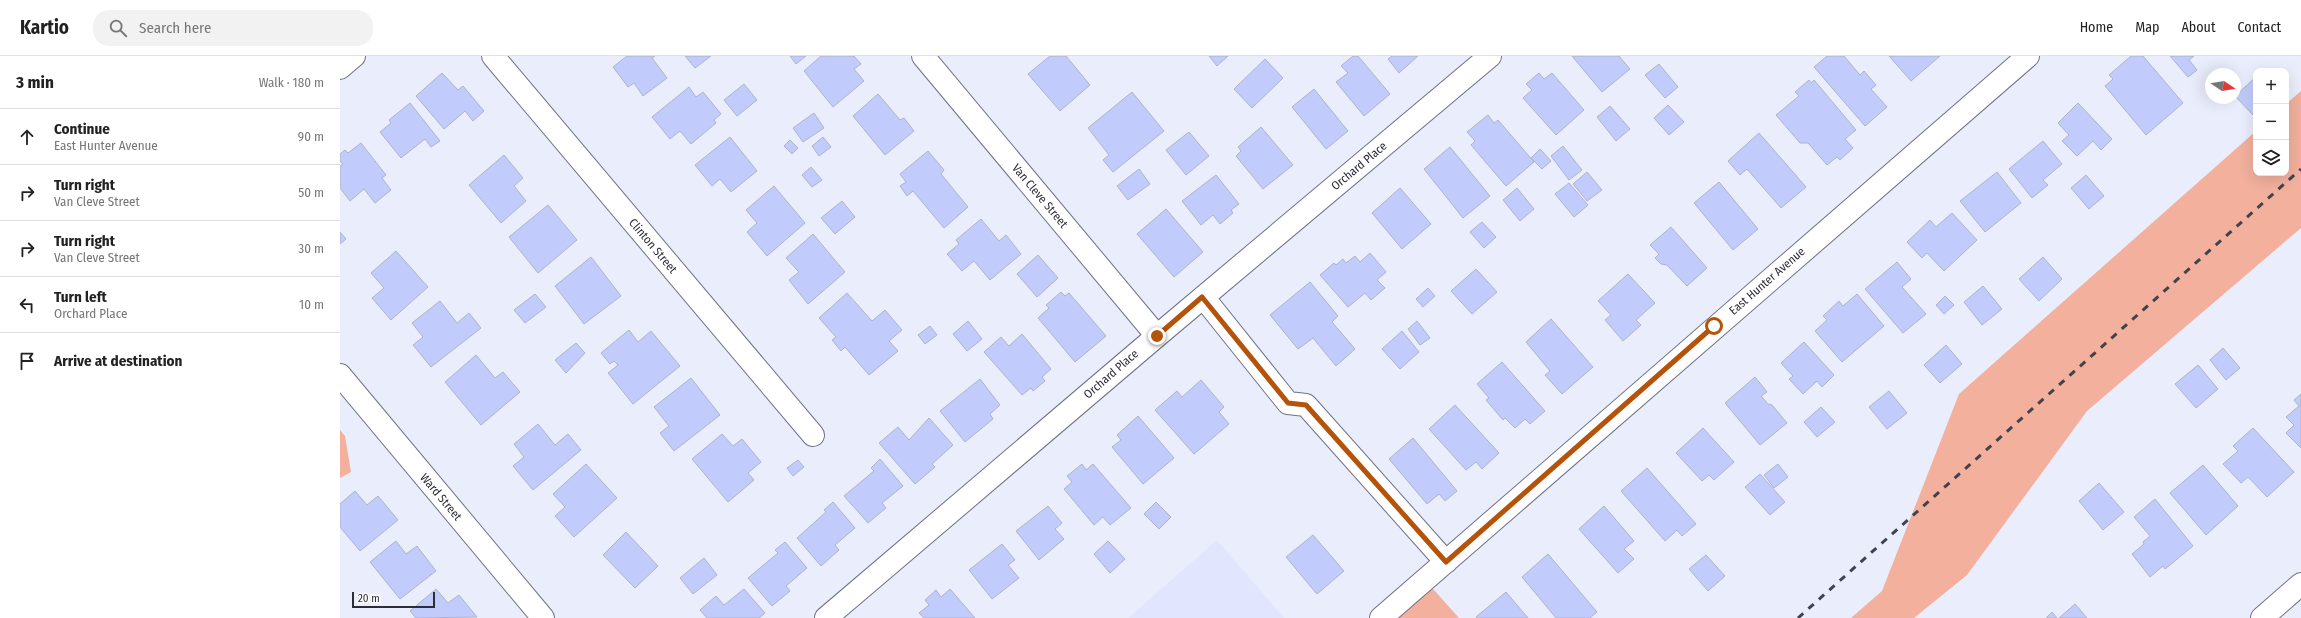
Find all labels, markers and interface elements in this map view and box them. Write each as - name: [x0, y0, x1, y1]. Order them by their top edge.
- search box: [93, 10, 373, 46]
- text: Kartio: [20, 16, 69, 39]
- icon: search: [107, 17, 129, 39]
- text: Search here: [139, 19, 211, 37]
- text: Home: [2080, 19, 2113, 36]
- text: Map: [2135, 19, 2159, 36]
- text: About: [2181, 19, 2216, 36]
- text: Contact: [2238, 19, 2281, 36]
- north arrow: [2205, 68, 2241, 104]
- map controls: [2253, 68, 2289, 176]
- button: +: [2253, 68, 2289, 104]
- text: 3 min: [16, 72, 54, 93]
- text: Walk · 180 m: [259, 75, 324, 90]
- button: −: [2253, 104, 2289, 140]
- text: Continue: [54, 120, 110, 138]
- icon: ahead: [16, 126, 38, 148]
- text: 90 m: [298, 129, 324, 144]
- text: East Hunter Avenue: [54, 138, 158, 153]
- street label: Orchard Place: [1329, 139, 1390, 193]
- button: layers: [2253, 140, 2289, 176]
- street label: Van Cleve Street: [1009, 161, 1071, 231]
- text: Turn right: [54, 176, 115, 194]
- icon: right: [16, 182, 38, 204]
- text: 50 m: [298, 185, 324, 200]
- text: Van Cleve Street: [54, 194, 140, 209]
- street label: Clinton Street: [626, 216, 680, 276]
- text: Turn right: [54, 232, 115, 250]
- icon: right: [16, 238, 38, 260]
- text: 30 m: [298, 241, 324, 256]
- street label: East Hunter Avenue: [1726, 244, 1808, 318]
- text: Van Cleve Street: [54, 250, 140, 265]
- text: Turn left: [54, 288, 107, 306]
- icon: left: [16, 294, 38, 316]
- text: 10 m: [299, 297, 324, 312]
- text: Orchard Place: [54, 306, 127, 321]
- route start: [1705, 317, 1723, 335]
- route end: [1148, 327, 1166, 345]
- street label: Orchard Place: [1081, 346, 1141, 402]
- icon: arrive: [16, 350, 38, 372]
- text: Arrive at destination: [54, 352, 182, 370]
- street label: Ward Street: [417, 471, 465, 523]
- scale bar: [352, 590, 435, 609]
- text: 20 m: [358, 592, 380, 605]

